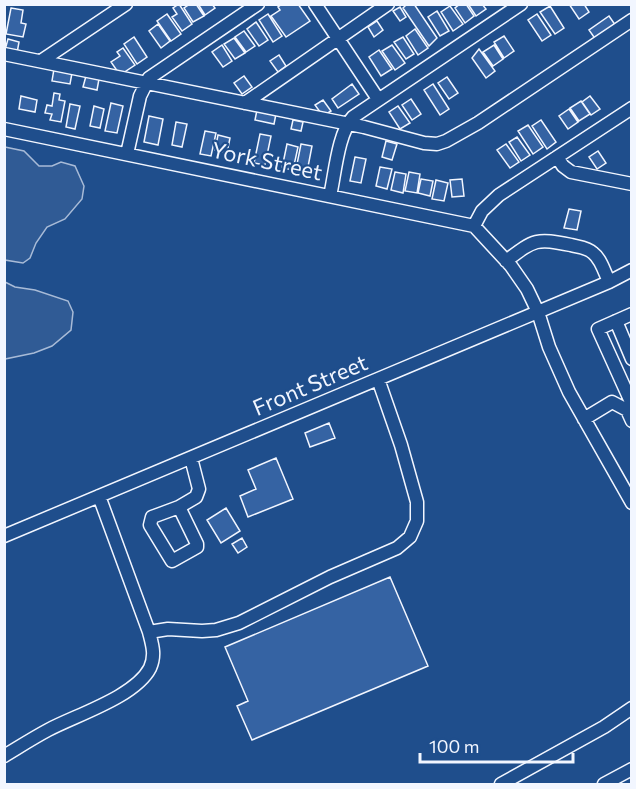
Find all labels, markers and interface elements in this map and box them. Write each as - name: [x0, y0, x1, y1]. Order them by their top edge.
- street label: York Street: [209, 136, 325, 185]
- street label: Front Street: [248, 348, 371, 421]
- scale bar: [420, 726, 573, 764]
- text: 100 m: [429, 735, 479, 757]

